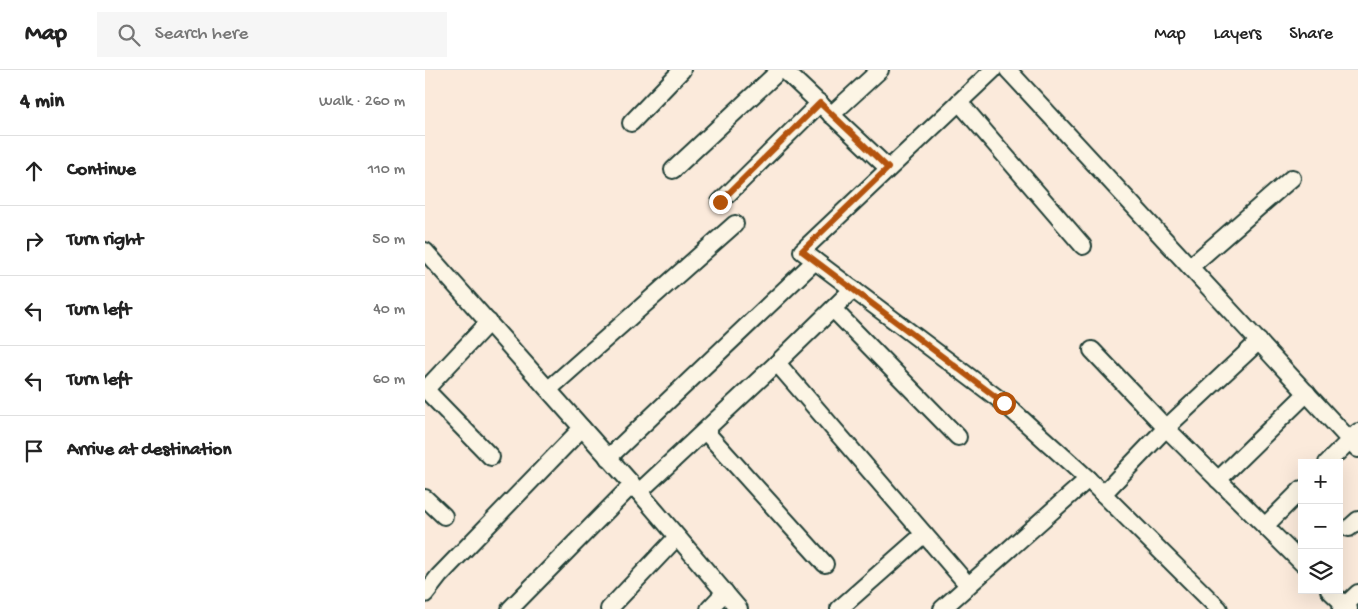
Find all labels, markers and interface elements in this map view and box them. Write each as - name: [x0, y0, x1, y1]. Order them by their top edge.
- search box: [97, 12, 447, 57]
- text: Map: [25, 20, 67, 49]
- icon: search: [115, 21, 143, 49]
- text: Search here: [155, 23, 248, 46]
- text: Map: [1154, 24, 1186, 45]
- text: Layers: [1214, 24, 1261, 45]
- text: Share: [1289, 24, 1333, 45]
- text: 4 min: [20, 90, 64, 115]
- text: Walk · 260 m: [319, 93, 405, 112]
- icon: ahead: [20, 157, 48, 185]
- text: Continue: [67, 159, 136, 182]
- text: 110 m: [368, 161, 405, 180]
- route end: [709, 191, 732, 214]
- icon: right: [20, 227, 48, 255]
- text: Turn right: [67, 229, 143, 252]
- text: 50 m: [372, 231, 405, 250]
- icon: left: [20, 297, 48, 325]
- text: Turn left: [67, 299, 131, 322]
- text: 40 m: [373, 301, 405, 320]
- icon: left: [20, 367, 48, 395]
- text: Turn left: [67, 369, 131, 392]
- text: 60 m: [373, 371, 405, 390]
- route start: [993, 392, 1016, 415]
- icon: arrive: [20, 437, 48, 465]
- text: Arrive at destination: [67, 439, 231, 462]
- map controls: [1298, 459, 1343, 594]
- button: +: [1298, 459, 1343, 504]
- button: −: [1298, 504, 1343, 549]
- button: layers: [1298, 549, 1343, 594]

